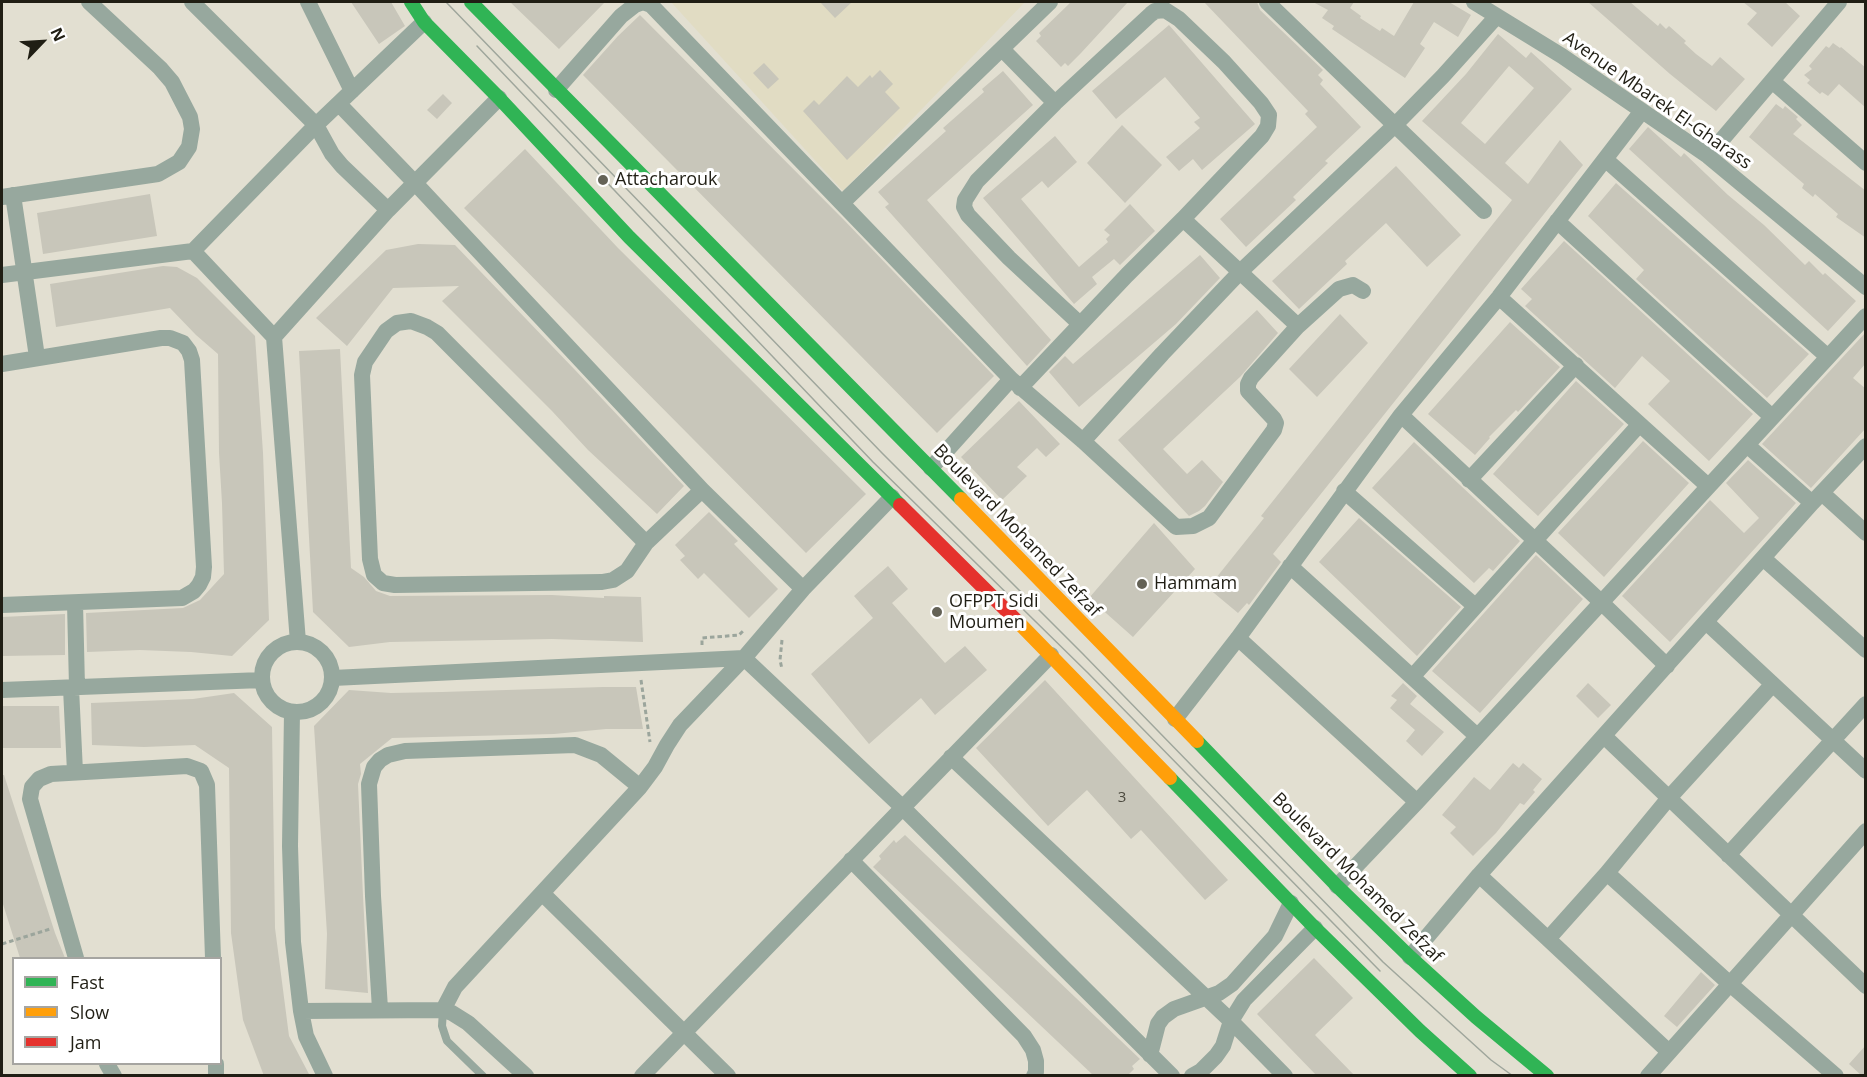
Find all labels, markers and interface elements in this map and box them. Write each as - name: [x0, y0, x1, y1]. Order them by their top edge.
- north arrow: [12, 12, 72, 72]
- text: N: [46, 24, 71, 45]
- street label: Avenue Mbarek El-Gharass: [1559, 28, 1755, 174]
- place label: Attacharouk: [615, 169, 718, 191]
- marker: Attacharouk: [596, 173, 610, 187]
- street label: Boulevard Mohamed Zefzaf: [929, 440, 1105, 622]
- place label: Hammam: [1154, 573, 1237, 595]
- marker: Hammam: [1135, 577, 1149, 591]
- place label: OFPPT Sidi Moumen: [949, 591, 1039, 634]
- marker: OFPPT Sidi Moumen: [930, 605, 944, 619]
- street label: Boulevard Mohamed Zefzaf: [1267, 788, 1447, 968]
- house number: 3: [1118, 789, 1126, 807]
- legend: [12, 957, 222, 1065]
- text: Fast: [70, 970, 104, 994]
- text: Slow: [70, 1000, 109, 1024]
- text: Jam: [70, 1030, 102, 1054]

